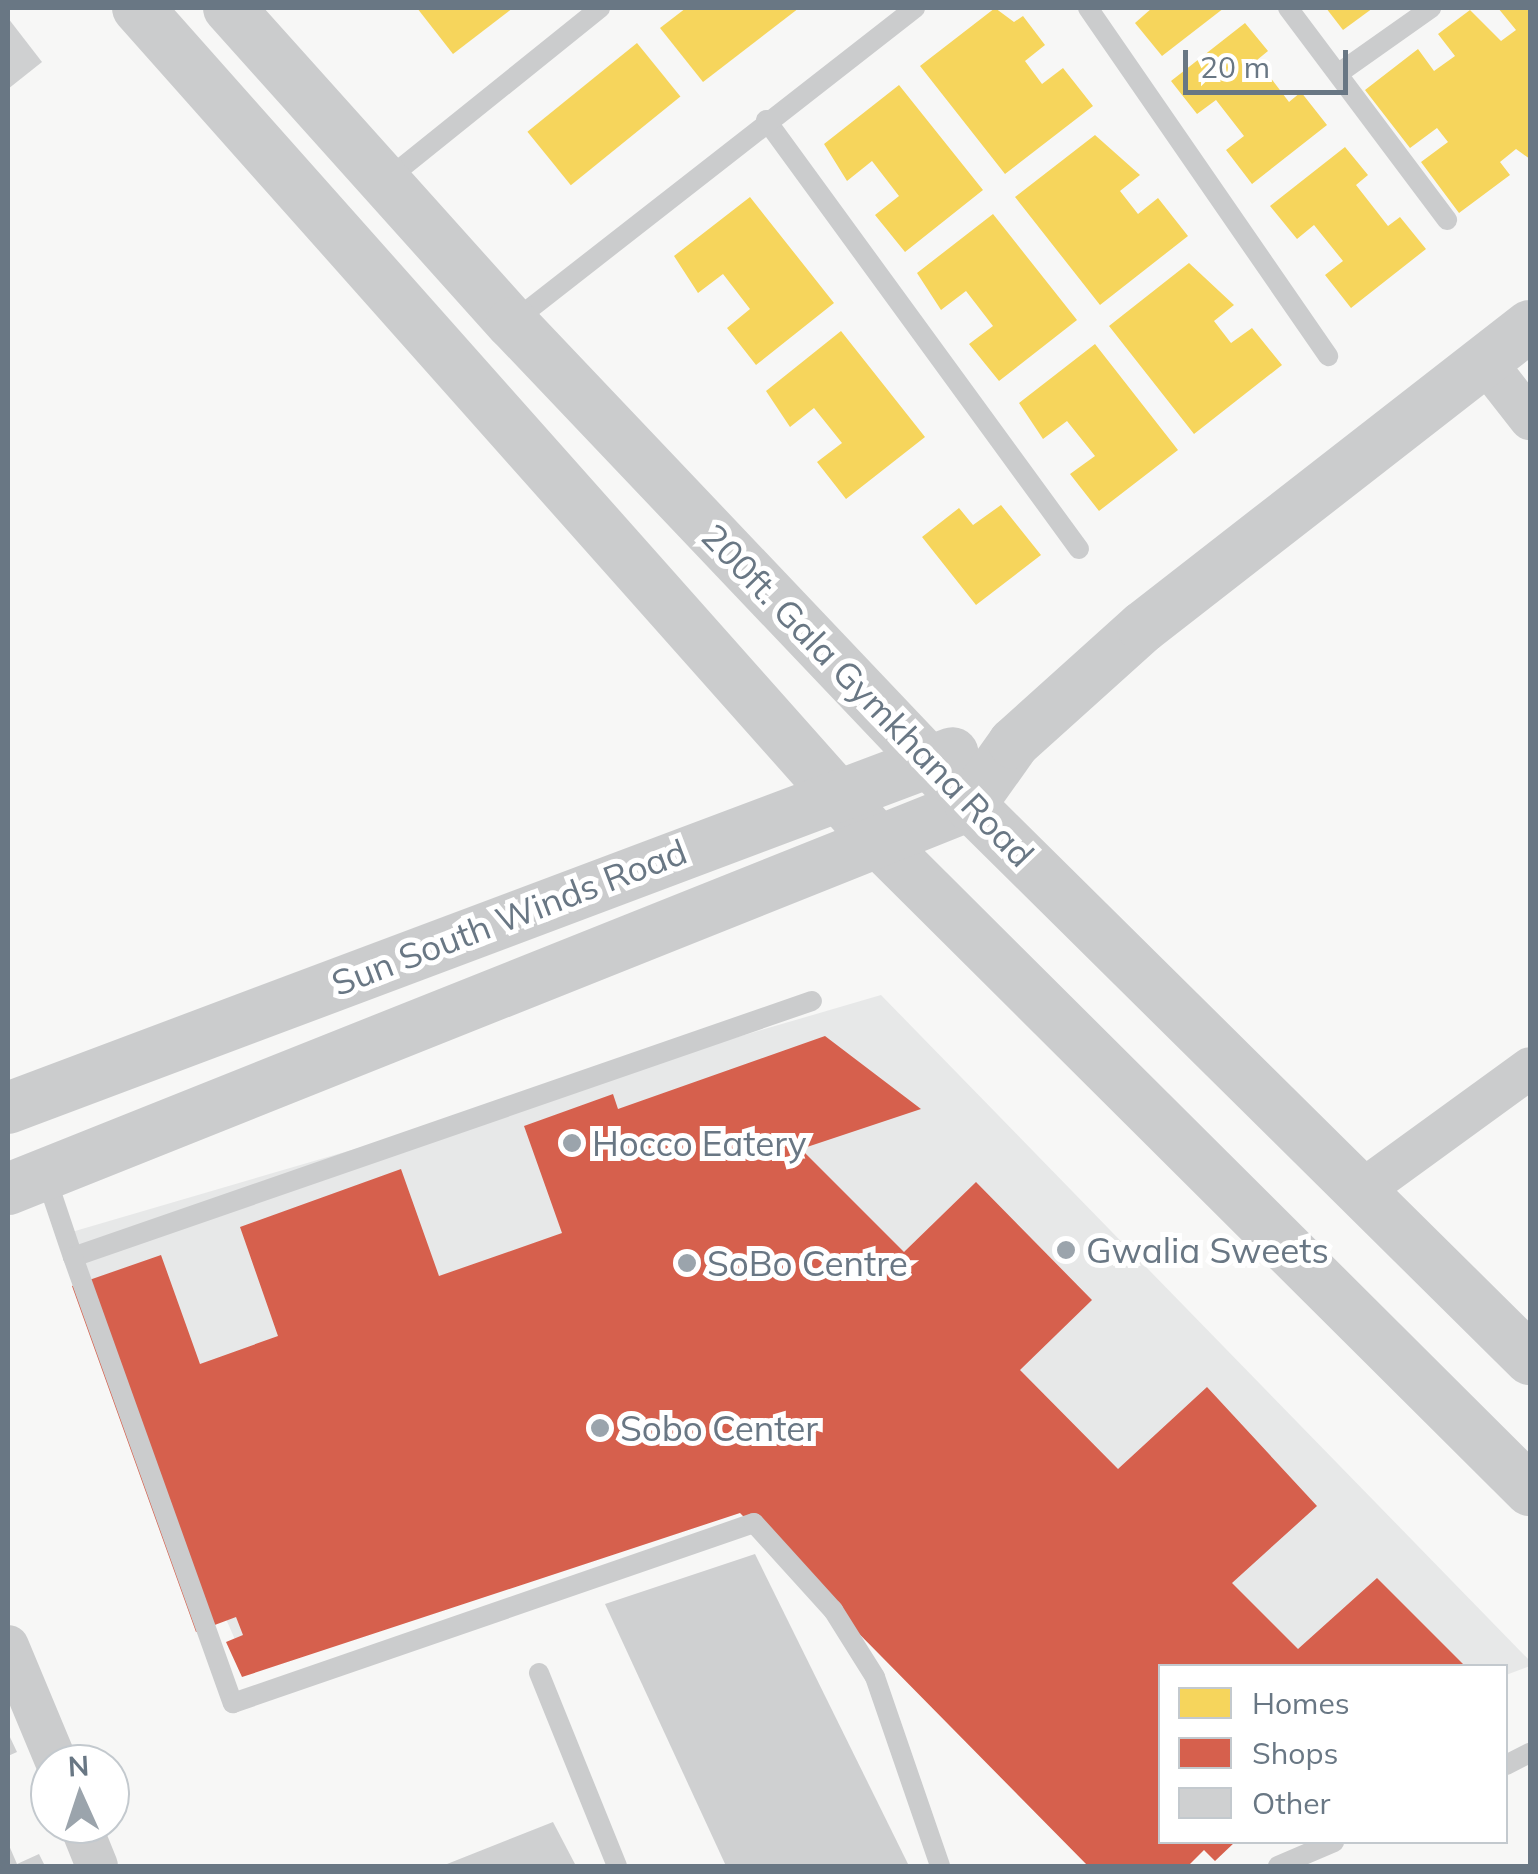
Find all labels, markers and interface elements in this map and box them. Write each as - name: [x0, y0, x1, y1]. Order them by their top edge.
- scale bar: [1188, 30, 1353, 92]
- text: 20 m: [1200, 48, 1270, 86]
- street label: 200ft. Gala Gymkhana Road: [693, 515, 1043, 875]
- street label: Sun South Winds Road: [326, 830, 692, 1004]
- place label: Hocco Eatery: [592, 1122, 807, 1164]
- marker: Hocco Eatery: [561, 1132, 583, 1154]
- place label: Gwalia Sweets: [1086, 1229, 1329, 1271]
- marker: Gwalia Sweets: [1055, 1239, 1077, 1261]
- place label: SoBo Centre: [707, 1242, 908, 1284]
- marker: SoBo Centre: [676, 1252, 698, 1274]
- place label: Sobo Center: [620, 1407, 818, 1449]
- marker: Sobo Center: [589, 1417, 611, 1439]
- legend: [1158, 1664, 1508, 1844]
- text: Homes: [1252, 1684, 1350, 1722]
- text: Shops: [1252, 1734, 1338, 1772]
- north arrow: [30, 1744, 130, 1844]
- text: N: [67, 1748, 90, 1784]
- text: Other: [1252, 1784, 1330, 1822]

